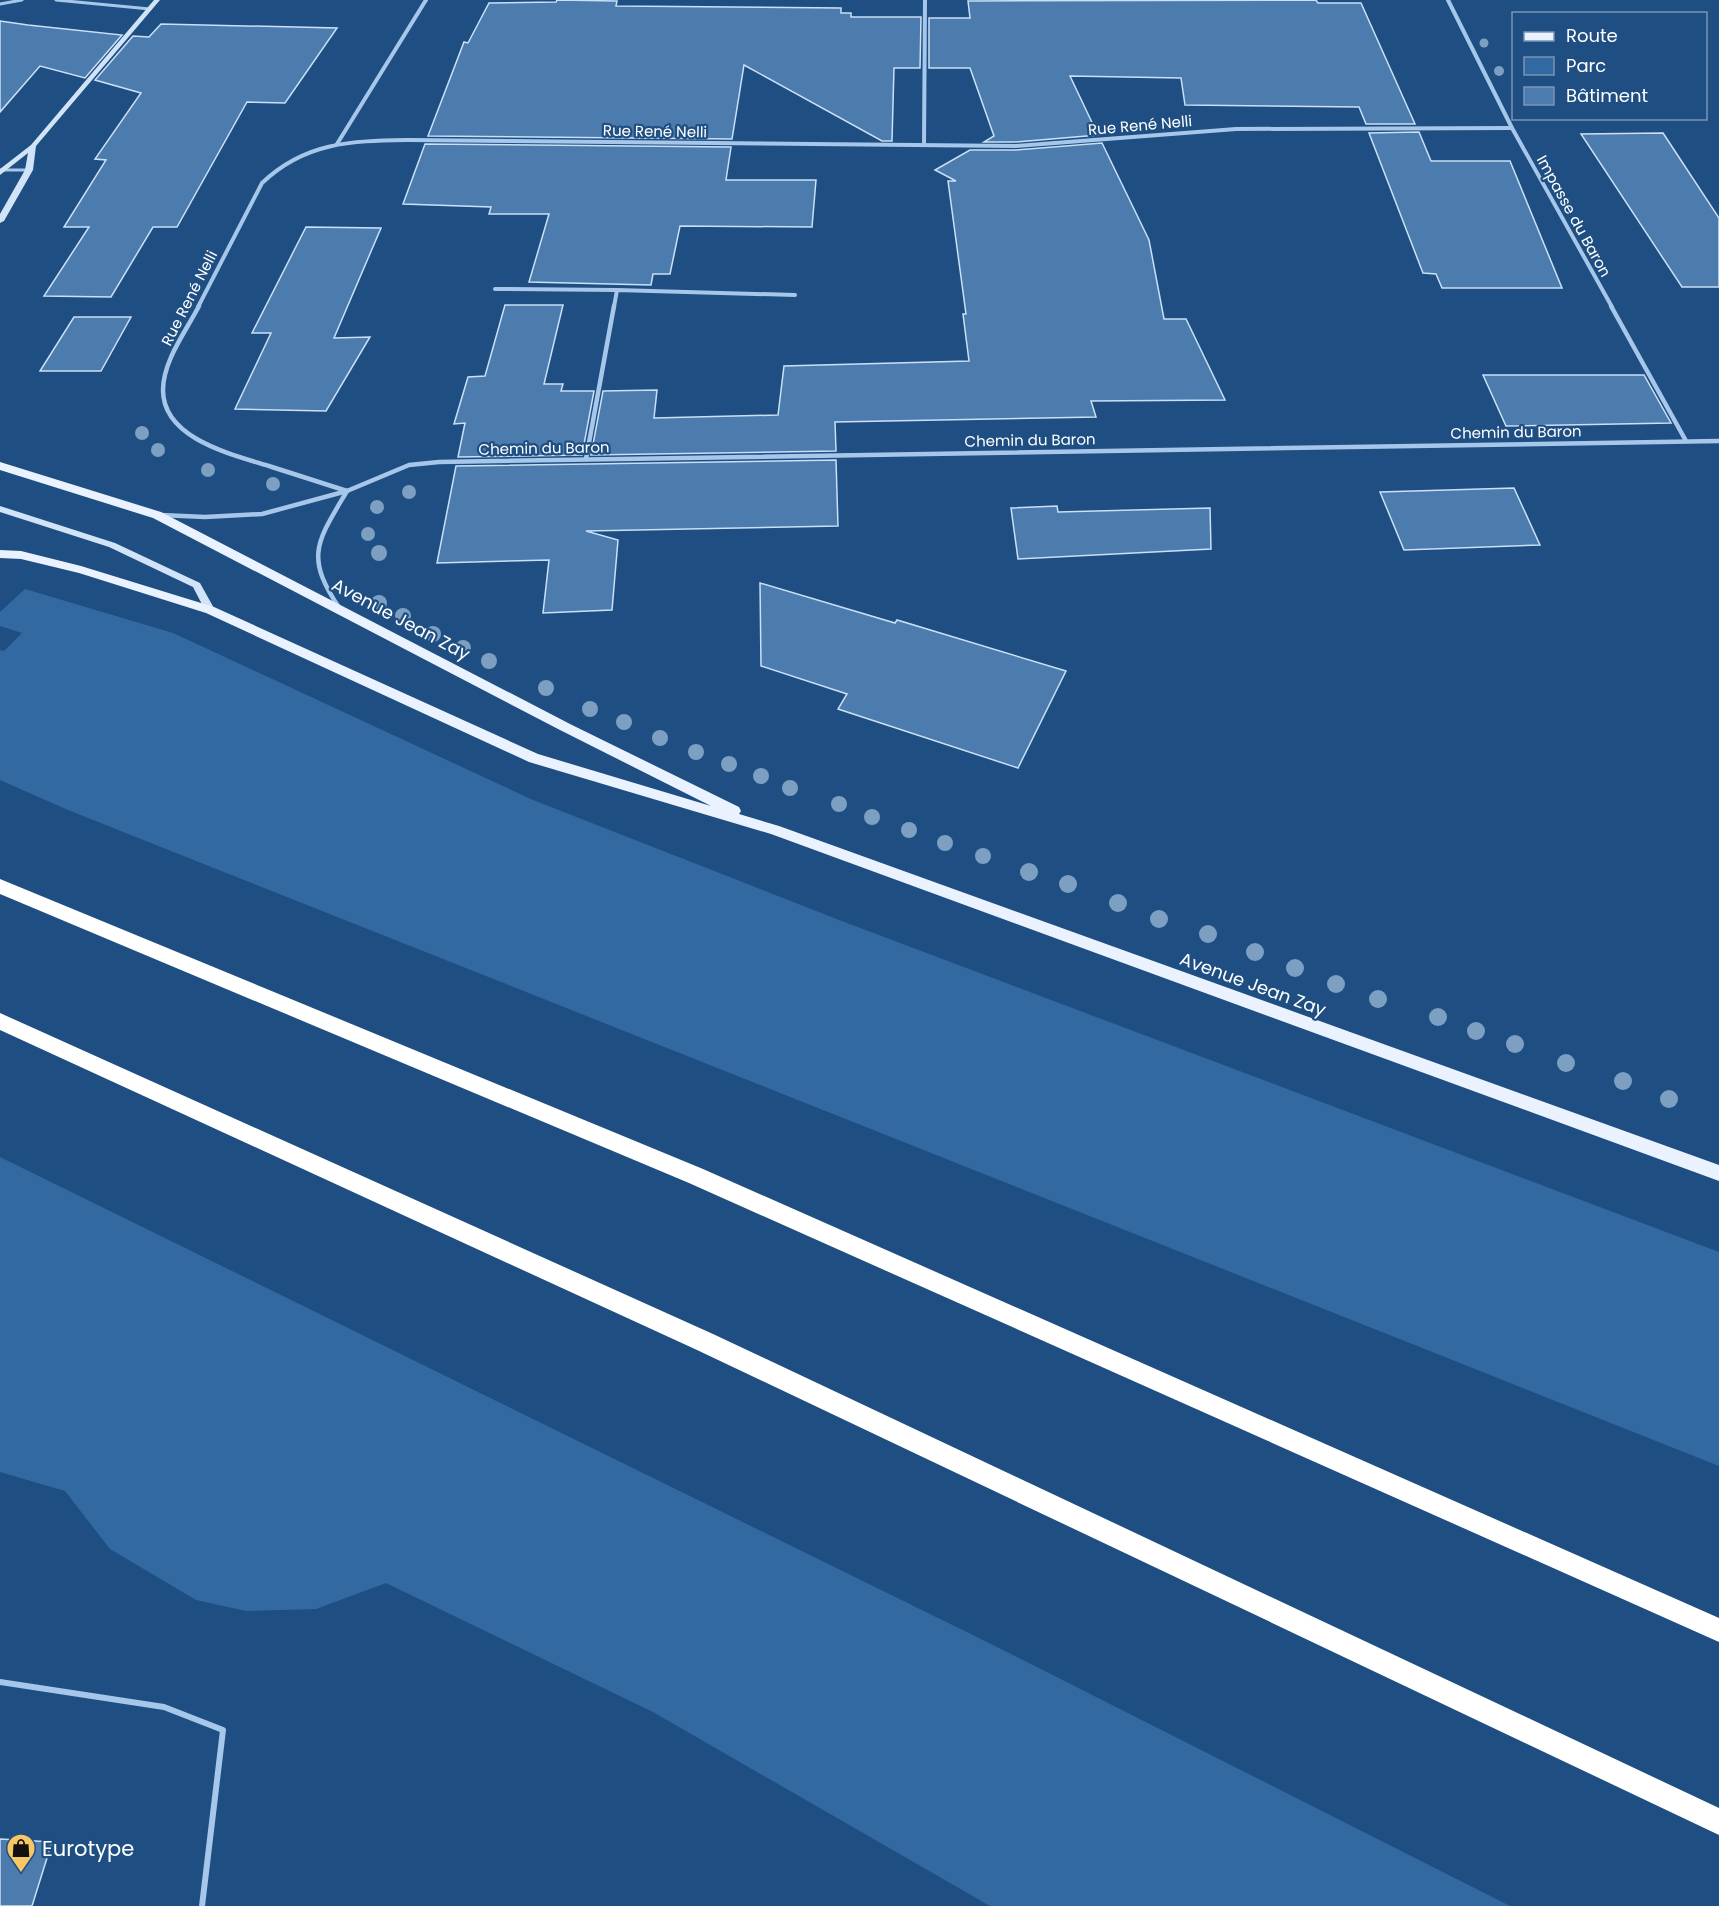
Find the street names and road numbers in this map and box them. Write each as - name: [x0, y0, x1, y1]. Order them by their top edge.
- street label: Rue René Nelli: [1087, 110, 1193, 140]
- street label: Rue René Nelli: [603, 120, 707, 142]
- street label: Impasse du Baron: [1532, 151, 1616, 281]
- street label: Rue René Nelli: [156, 247, 222, 349]
- street label: Chemin du Baron: [1450, 420, 1582, 444]
- street label: Chemin du Baron: [964, 428, 1096, 452]
- street label: Chemin du Baron: [478, 436, 610, 460]
- street label: Avenue Jean Zay: [327, 572, 475, 666]
- street label: Avenue Jean Zay: [1177, 946, 1329, 1022]

